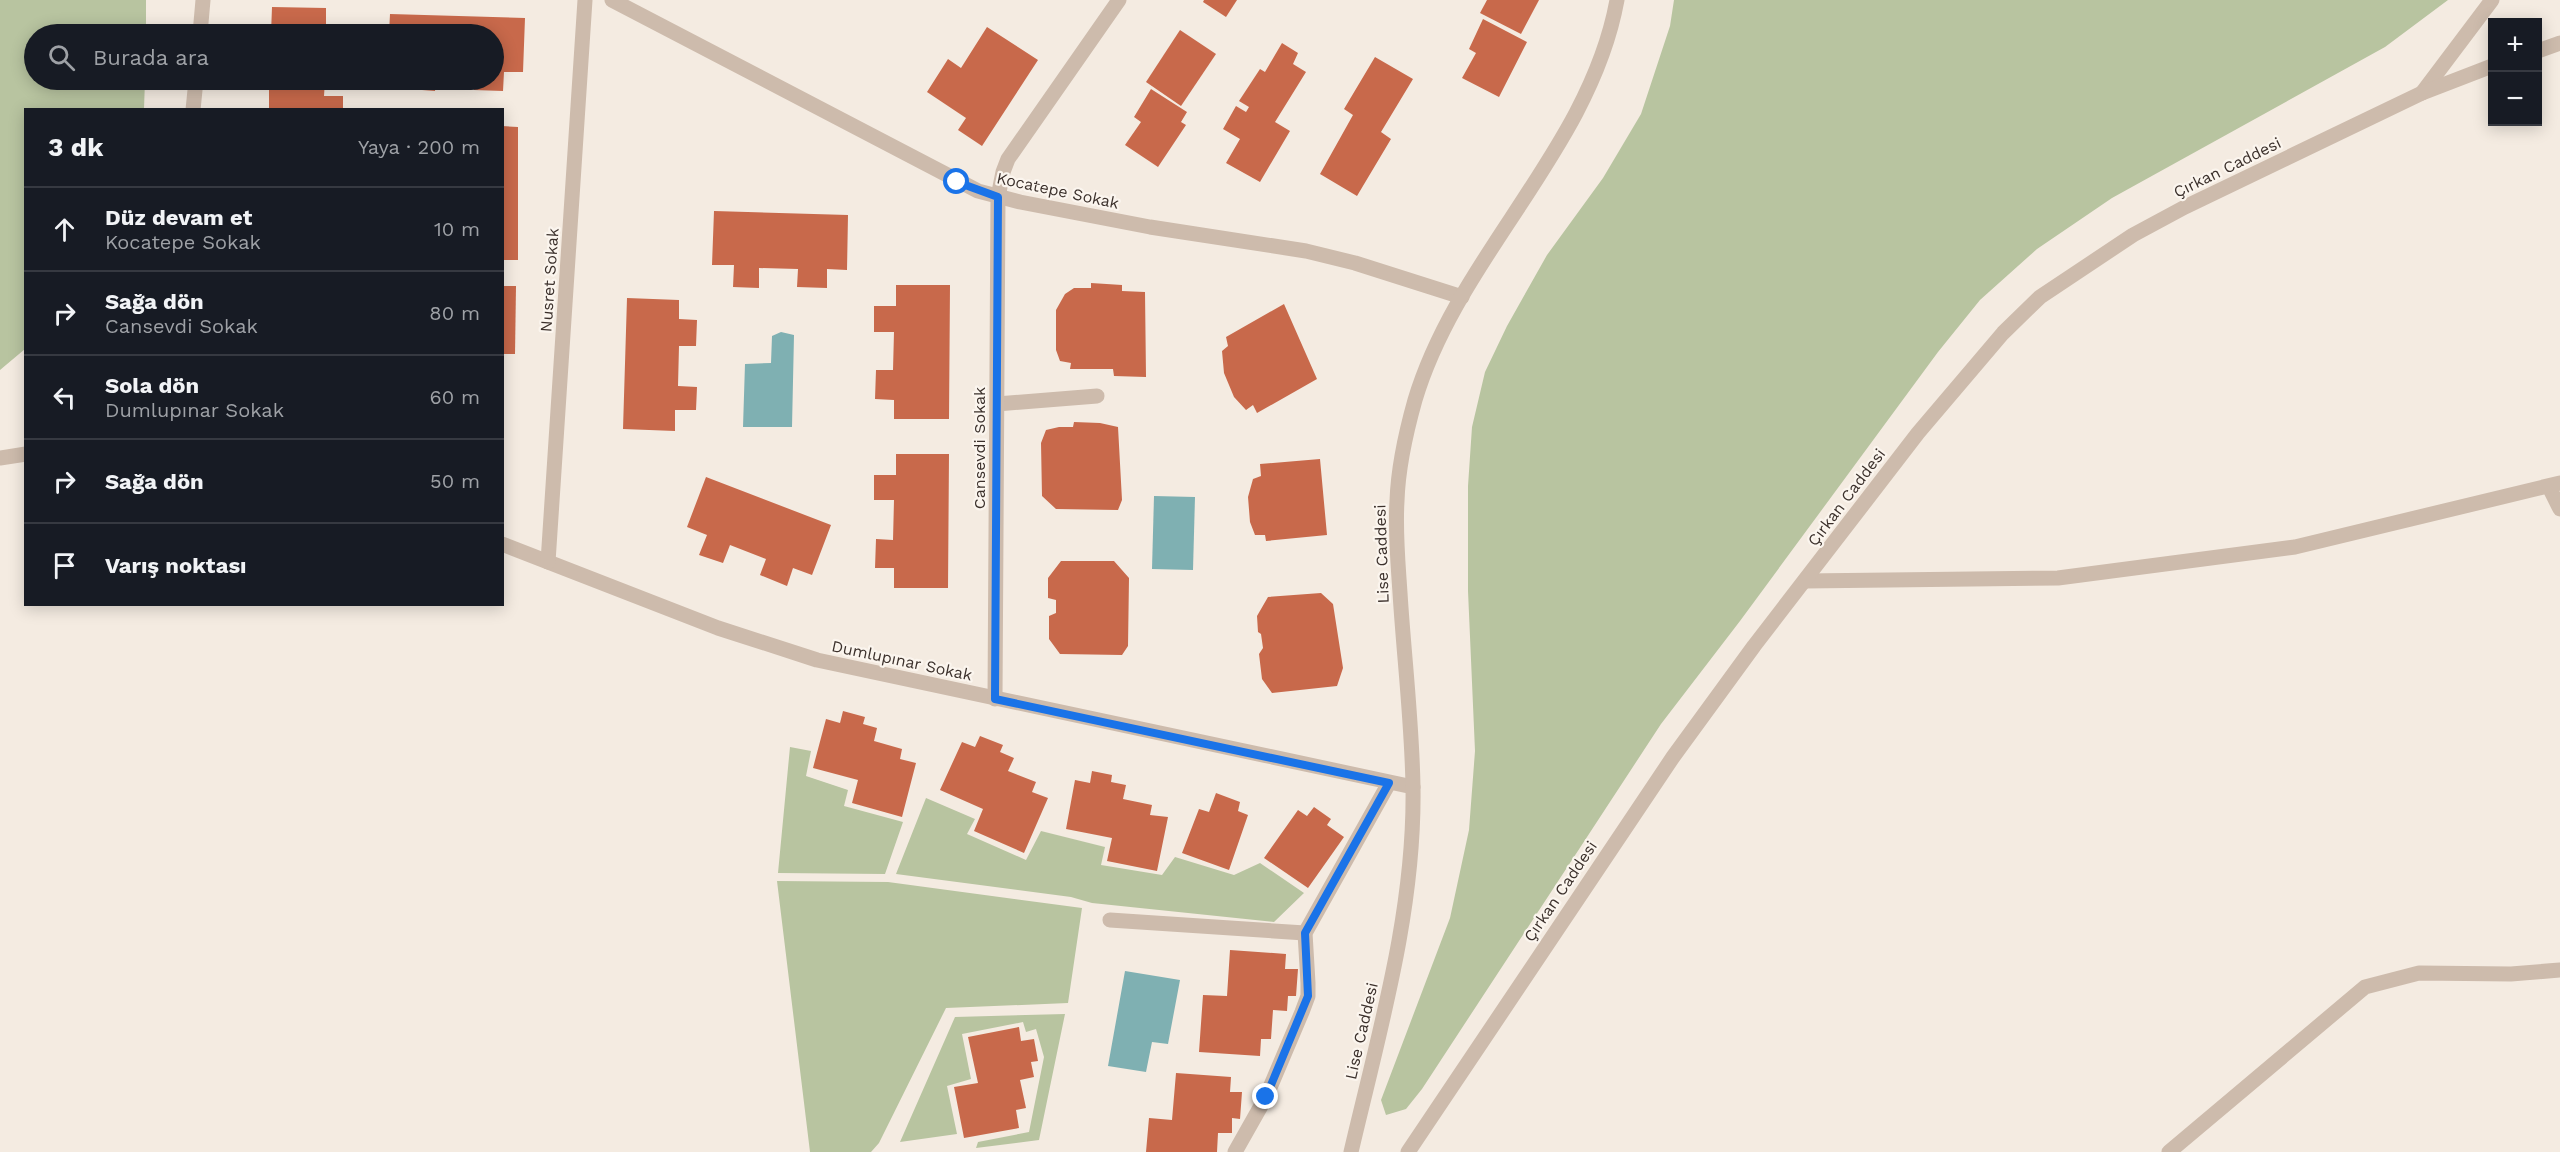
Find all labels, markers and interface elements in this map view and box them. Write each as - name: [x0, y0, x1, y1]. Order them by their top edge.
- map controls: [2488, 18, 2542, 126]
- button: +: [2488, 18, 2542, 72]
- search box: [24, 24, 504, 90]
- icon: search: [45, 41, 78, 74]
- text: Burada ara: [93, 45, 209, 70]
- button: −: [2488, 72, 2542, 126]
- text: 3 dk: [48, 132, 103, 162]
- street label: Çırkan Caddesi: [2170, 133, 2284, 202]
- text: Yaya · 200 m: [358, 135, 480, 159]
- route start: [943, 168, 969, 194]
- street label: Kocatepe Sokak: [995, 168, 1121, 213]
- text: Düz devam et: [105, 205, 252, 230]
- icon: ahead: [48, 213, 81, 246]
- text: 10 m: [434, 217, 480, 241]
- street label: Nusret Sokak: [536, 227, 563, 333]
- text: Kocatepe Sokak: [105, 230, 261, 254]
- text: Sağa dön: [105, 289, 204, 314]
- icon: right: [48, 297, 81, 330]
- text: 80 m: [429, 301, 480, 325]
- text: Cansevdi Sokak: [105, 314, 258, 338]
- text: Sola dön: [105, 373, 199, 398]
- icon: left: [48, 381, 81, 414]
- text: 60 m: [430, 385, 480, 409]
- street label: Cansevdi Sokak: [970, 387, 989, 509]
- text: Dumlupınar Sokak: [105, 398, 284, 422]
- street label: Çırkan Caddesi: [1804, 445, 1889, 550]
- icon: right: [48, 465, 81, 498]
- text: Sağa dön: [105, 469, 204, 494]
- text: 50 m: [430, 469, 480, 493]
- street label: Lise Caddesi: [1370, 504, 1393, 604]
- icon: arrive: [48, 549, 81, 582]
- text: Varış noktası: [105, 553, 247, 578]
- street label: Dumlupınar Sokak: [830, 636, 974, 685]
- street label: Çırkan Caddesi: [1520, 837, 1601, 945]
- street label: Lise Caddesi: [1341, 981, 1382, 1081]
- route end: [1252, 1083, 1278, 1109]

